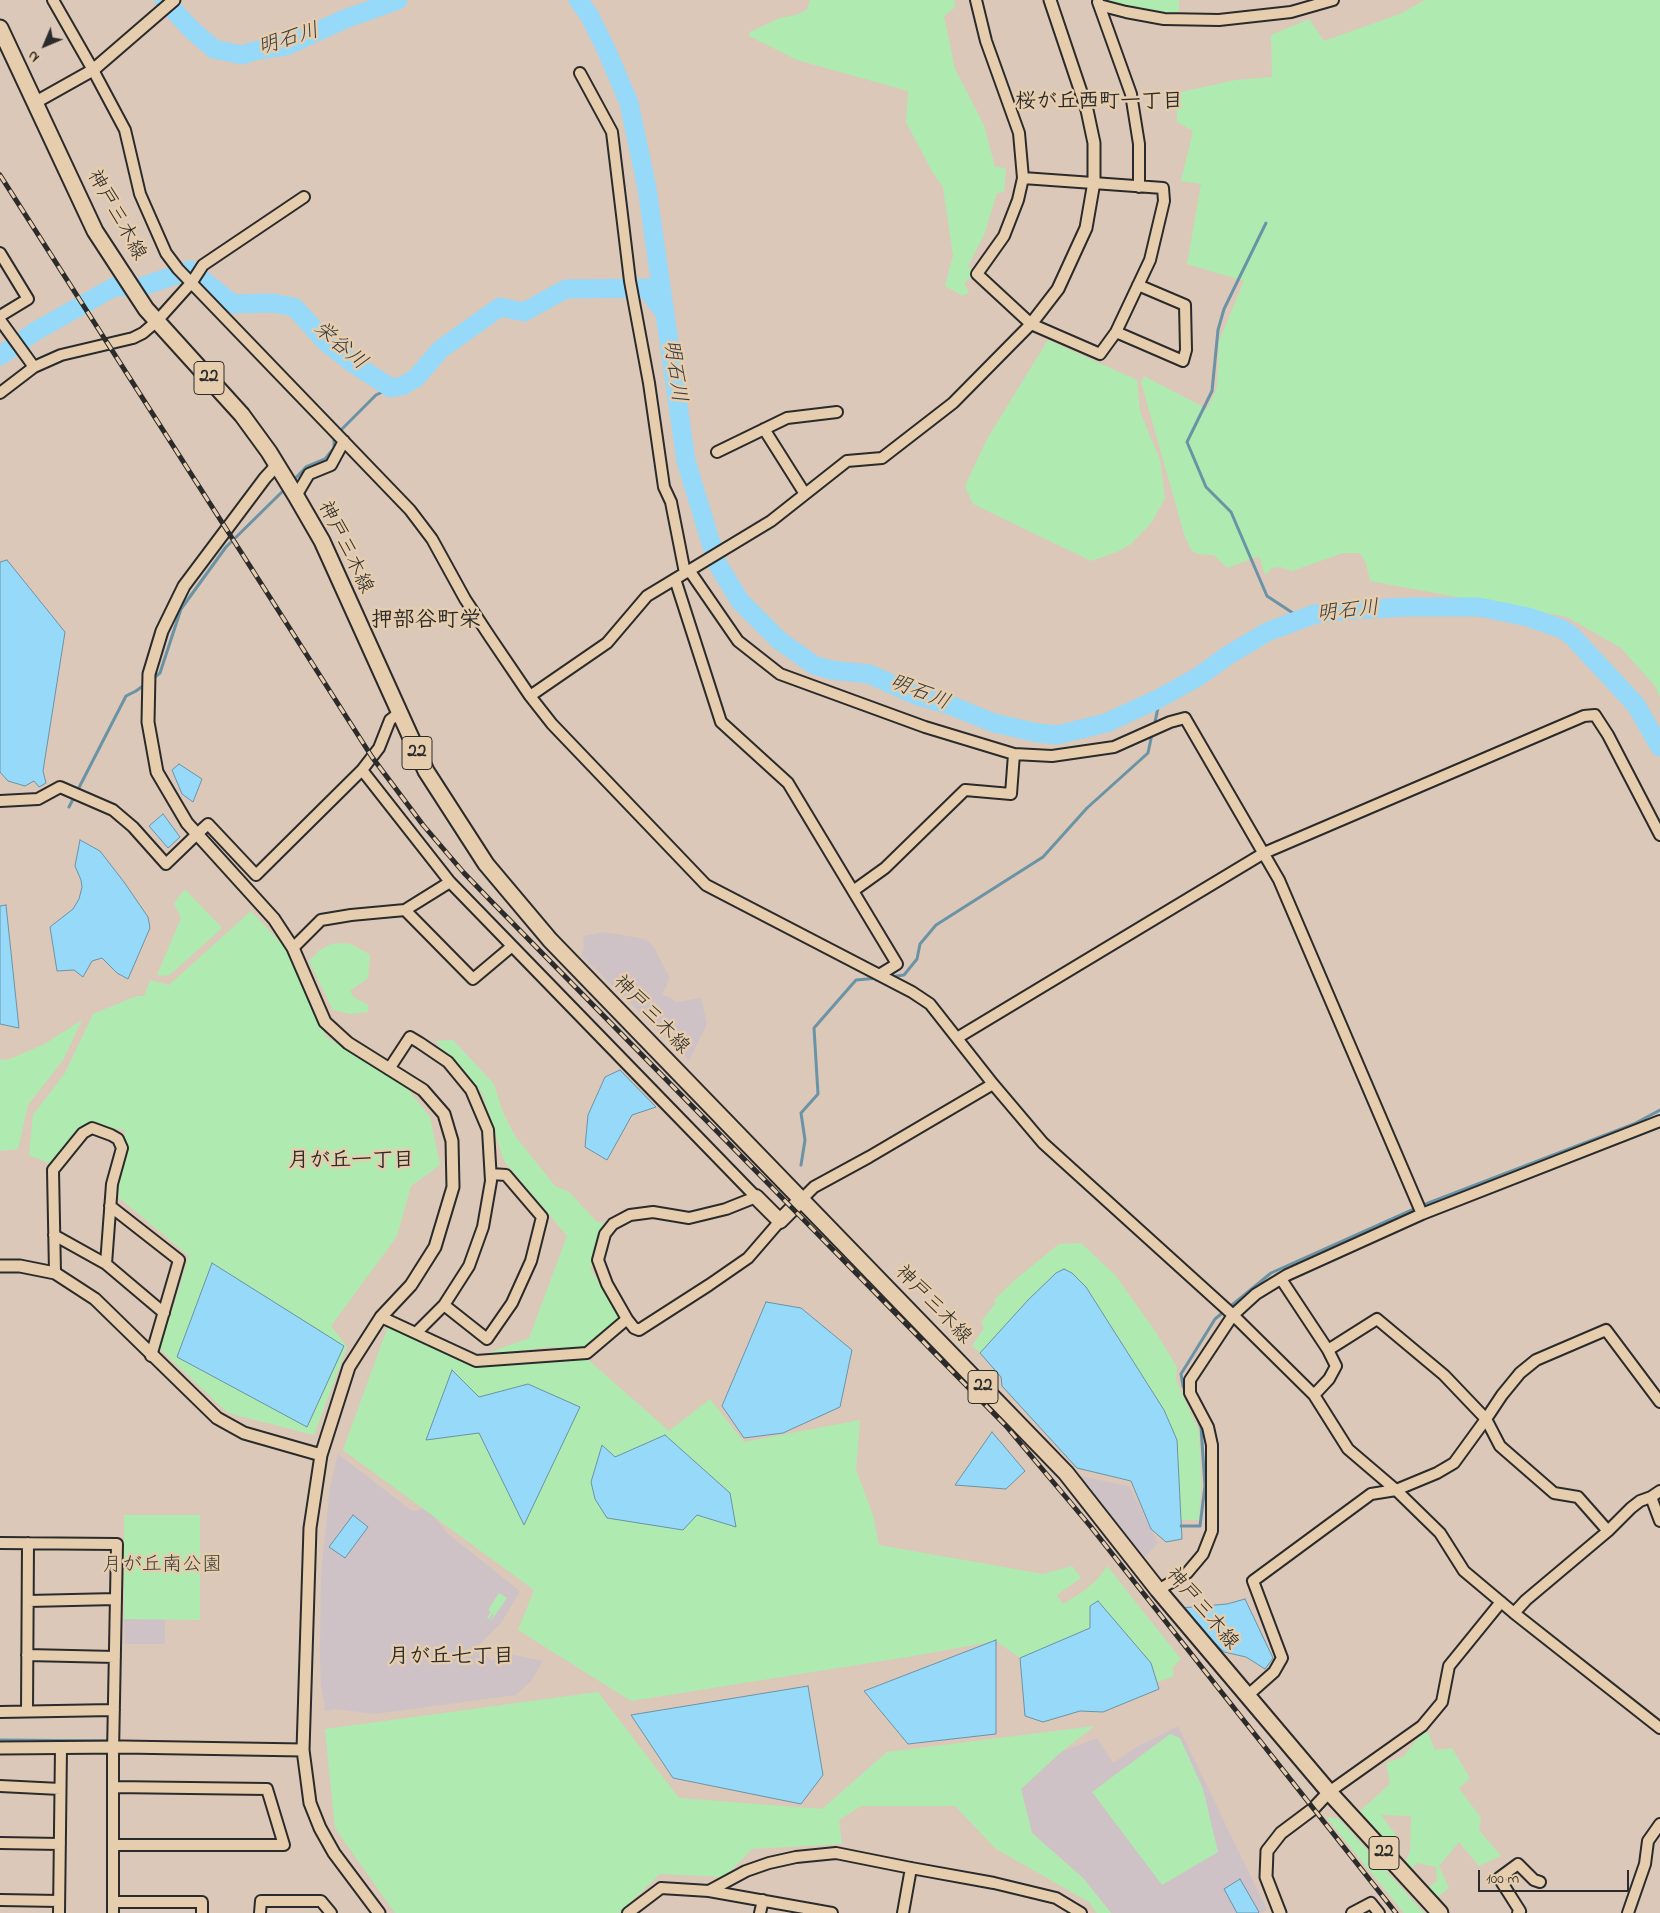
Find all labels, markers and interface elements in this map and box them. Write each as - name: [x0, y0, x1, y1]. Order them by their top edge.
- north arrow: [20, 20, 70, 70]
- water label: 明石川: [255, 20, 323, 62]
- text: N: [23, 45, 45, 67]
- district label: 桜が丘西町一丁目: [1015, 91, 1183, 117]
- street label: 神戸三木線: [80, 166, 150, 266]
- water label: 栄谷川: [307, 317, 371, 377]
- water label: 明石川: [656, 338, 690, 404]
- road number: 22: [194, 362, 224, 394]
- street label: 神戸三木線: [311, 498, 377, 598]
- water label: 明石川: [1315, 597, 1381, 629]
- district label: 押部谷町栄: [371, 609, 481, 635]
- water label: 明石川: [885, 671, 953, 717]
- road number: 22: [402, 736, 432, 770]
- street label: 神戸三木線: [607, 972, 693, 1060]
- district label: 月が丘一丁目: [288, 1150, 414, 1176]
- street label: 神戸三木線: [889, 1262, 975, 1350]
- road number: 22: [968, 1370, 998, 1404]
- park label: 月が丘南公園: [102, 1555, 222, 1579]
- street label: 神戸三木線: [1160, 1564, 1242, 1656]
- district label: 月が丘七丁目: [388, 1646, 514, 1672]
- road number: 22: [1369, 1836, 1399, 1870]
- scale bar: [1480, 1860, 1631, 1892]
- text: 100 m: [1486, 1868, 1519, 1890]

